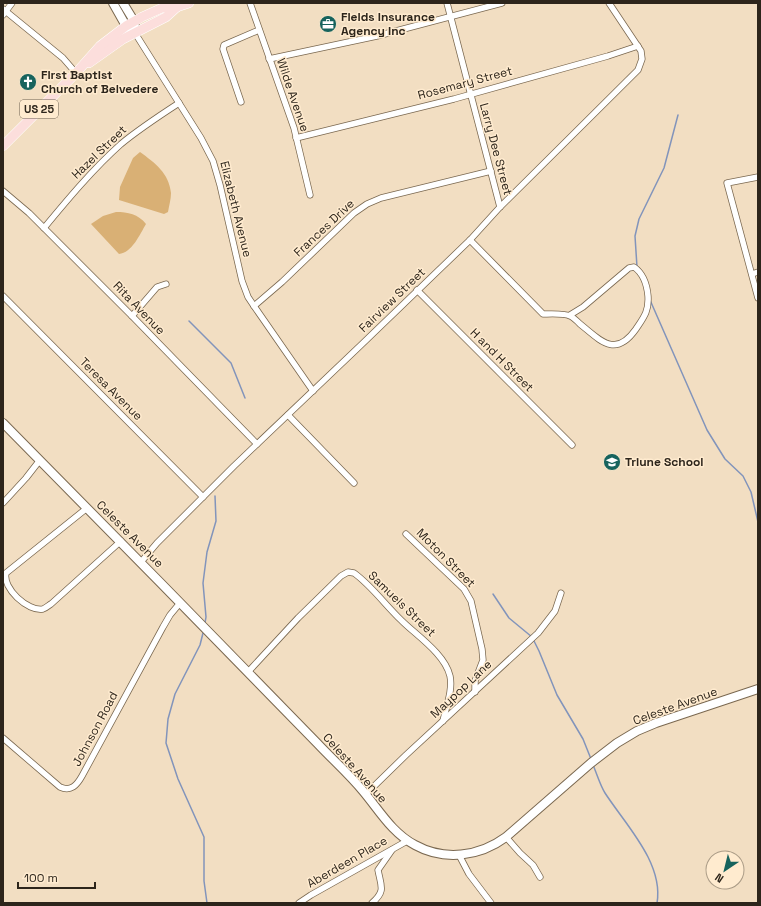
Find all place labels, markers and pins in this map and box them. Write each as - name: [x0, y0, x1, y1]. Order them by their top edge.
- place label: Fields Insurance Agency Inc: [341, 9, 435, 39]
- office icon: Fields Insurance Agency Inc: [318, 14, 338, 34]
- place label: First Baptist Church of Belvedere: [41, 67, 158, 97]
- church icon: First Baptist Church of Belvedere: [18, 72, 38, 92]
- school or university icon: Triune School: [602, 452, 622, 472]
- place label: Triune School: [625, 454, 704, 470]

